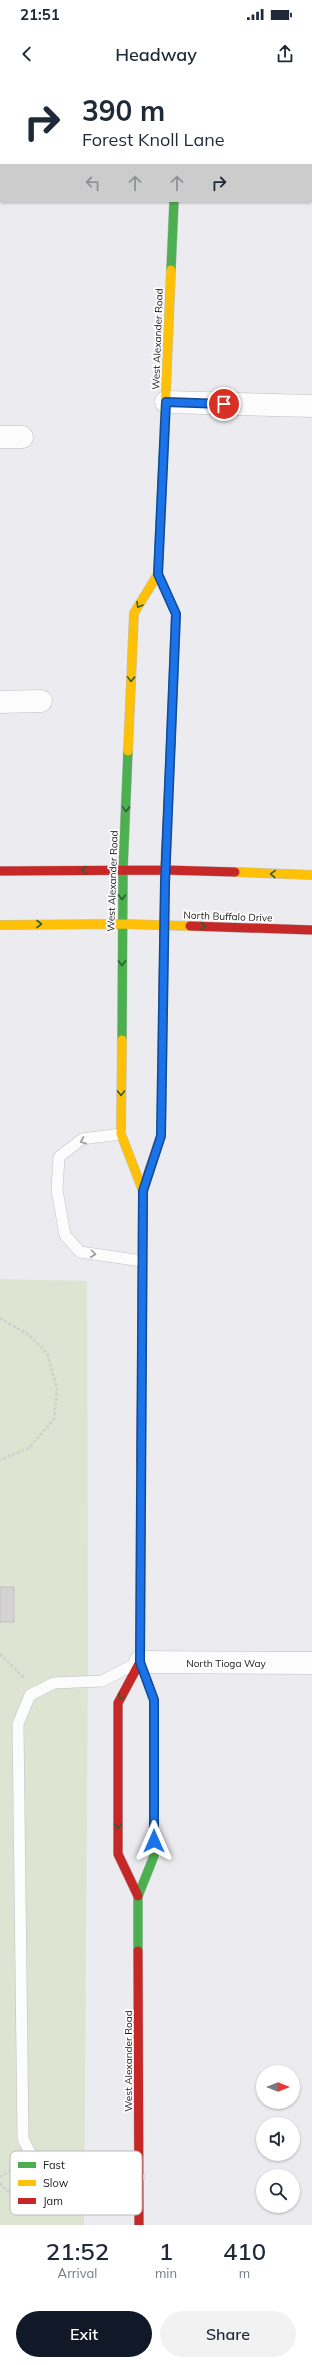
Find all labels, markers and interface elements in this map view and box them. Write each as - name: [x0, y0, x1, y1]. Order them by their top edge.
- text: 21:51: [20, 5, 60, 24]
- icon: back: [16, 43, 38, 65]
- text: Headway: [115, 43, 197, 66]
- icon: share: [274, 43, 296, 65]
- text: 390 m: [82, 93, 165, 128]
- icon: right: [16, 96, 68, 148]
- text: Forest Knoll Lane: [82, 128, 225, 151]
- icon: left: [82, 172, 104, 194]
- icon: ahead: [124, 172, 146, 194]
- icon: ahead: [166, 172, 188, 194]
- icon: right: [208, 172, 230, 194]
- street label: West Alexander Road: [149, 288, 166, 390]
- pin: [207, 387, 241, 421]
- icon: arrive: [213, 393, 235, 415]
- one-way arrow: [137, 601, 144, 608]
- one-way arrow: [127, 676, 136, 682]
- one-way arrow: [121, 806, 130, 812]
- street label: West Alexander Road: [104, 830, 121, 932]
- one-way arrow: [81, 866, 87, 875]
- one-way arrow: [270, 870, 276, 878]
- one-way arrow: [118, 894, 127, 900]
- street label: North Buffalo Drive: [183, 908, 273, 925]
- one-way arrow: [36, 920, 42, 928]
- one-way arrow: [200, 922, 206, 930]
- one-way arrow: [118, 960, 126, 966]
- one-way arrow: [117, 1090, 125, 1096]
- one-way arrow: [80, 1136, 87, 1144]
- one-way arrow: [90, 1249, 96, 1258]
- street label: North Tioga Way: [186, 1657, 266, 1670]
- one-way arrow: [118, 1692, 126, 1700]
- position arrow: [133, 1820, 175, 1862]
- one-way arrow: [114, 1823, 122, 1829]
- street label: West Alexander Road: [122, 2010, 135, 2112]
- north arrow: [256, 2065, 300, 2109]
- map controls: [256, 2065, 300, 2213]
- button: sound: [256, 2117, 300, 2161]
- legend: [10, 2151, 142, 2215]
- text: Fast: [43, 2158, 65, 2172]
- button: search: [256, 2169, 300, 2213]
- text: Slow: [43, 2176, 69, 2190]
- text: Jam: [43, 2194, 63, 2208]
- text: 21:52: [46, 2236, 109, 2266]
- text: 1: [159, 2236, 173, 2266]
- text: 410: [223, 2236, 266, 2266]
- text: Arrival: [58, 2265, 97, 2281]
- text: min: [155, 2265, 177, 2281]
- text: m: [239, 2265, 250, 2281]
- button: Exit: [16, 2311, 152, 2357]
- button: Share: [160, 2311, 296, 2357]

